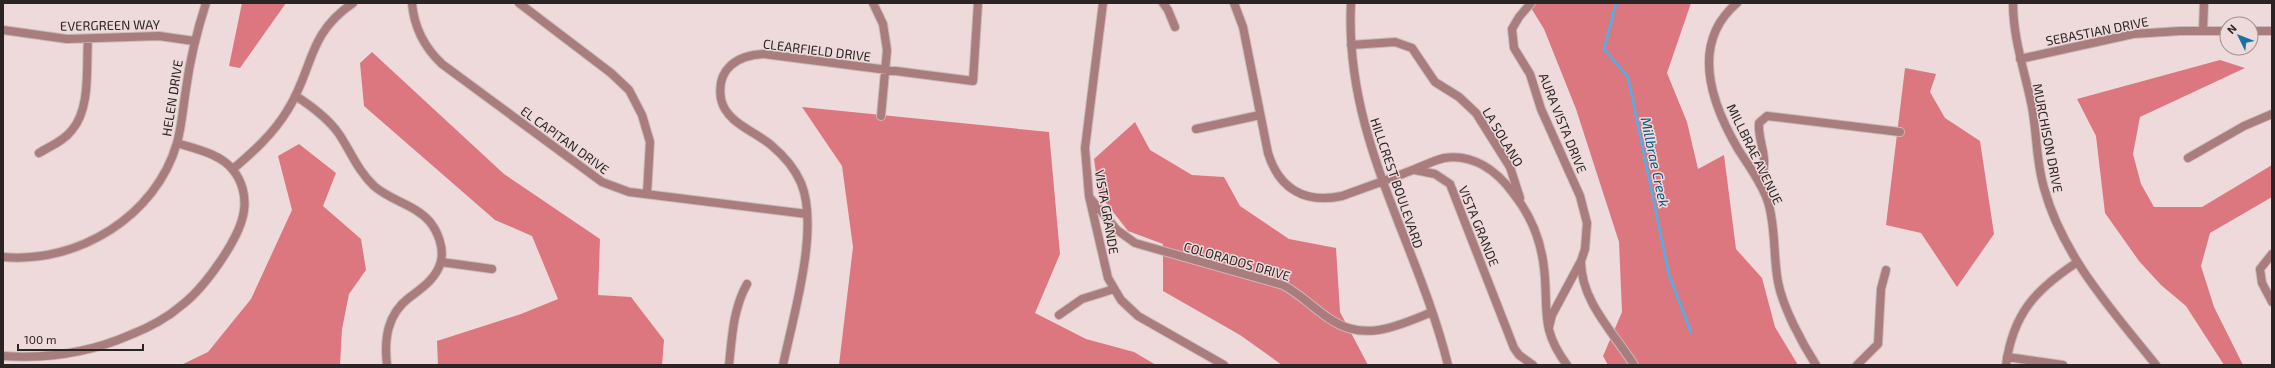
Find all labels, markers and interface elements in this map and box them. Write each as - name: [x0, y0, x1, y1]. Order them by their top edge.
- street label: SEBASTIAN DRIVE: [2044, 13, 2150, 49]
- street label: EVERGREEN WAY: [60, 16, 161, 34]
- north arrow: [2219, 16, 2259, 56]
- text: N: [2224, 21, 2239, 36]
- street label: CLEARFIELD DRIVE: [762, 35, 872, 65]
- street label: HELEN DRIVE: [158, 59, 186, 137]
- street label: AURA VISTA DRIVE: [1536, 71, 1590, 175]
- street label: MURCHISON DRIVE: [2030, 82, 2066, 194]
- street label: MILLBRAE AVENUE: [1724, 101, 1786, 207]
- street label: EL CAPITAN DRIVE: [518, 103, 612, 177]
- street label: LA SOLANO: [1479, 105, 1527, 169]
- water label: Millbrae Creek: [1638, 115, 1673, 209]
- street label: HILLCREST BOULEVARD: [1367, 116, 1427, 250]
- street label: VISTA GRANDE: [1092, 169, 1122, 255]
- street label: VISTA GRANDE: [1456, 183, 1502, 269]
- street label: COLORADOS DRIVE: [1182, 238, 1292, 284]
- scale bar: [18, 326, 143, 352]
- text: 100 m: [24, 332, 56, 346]

